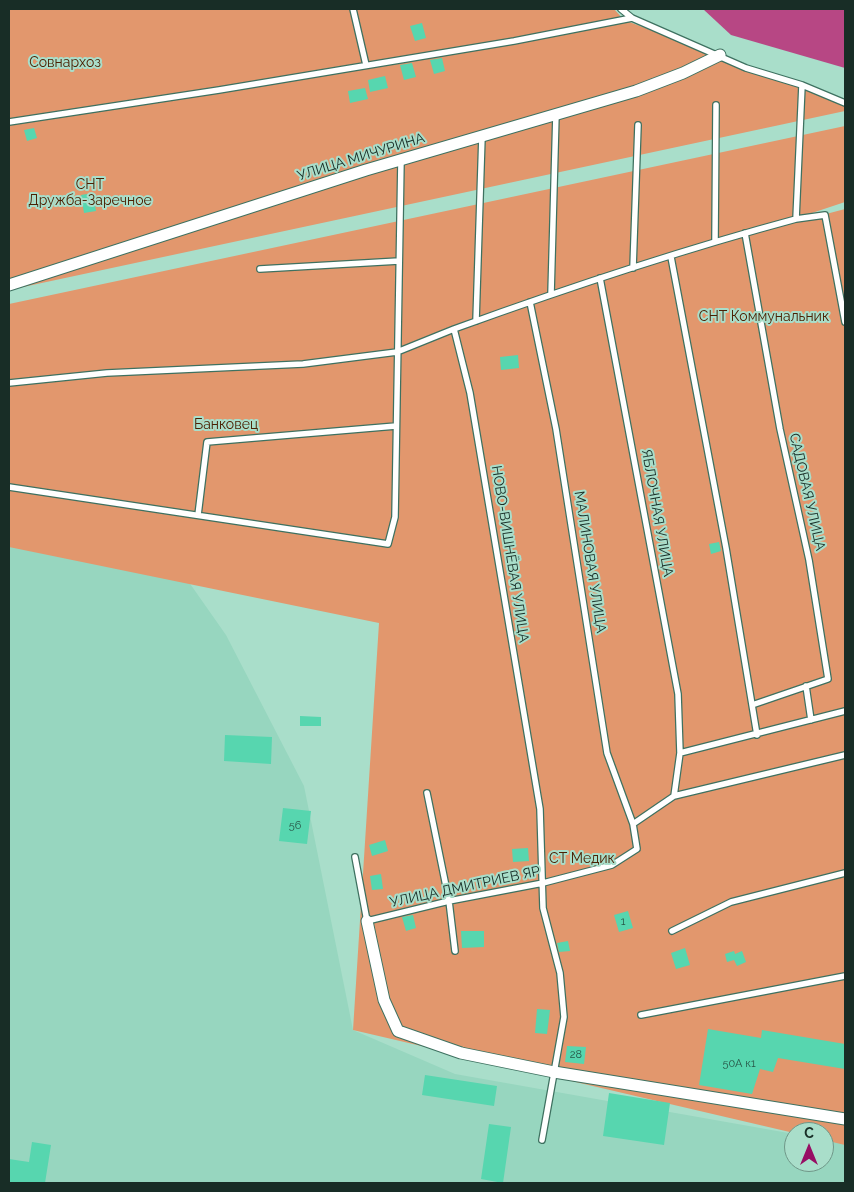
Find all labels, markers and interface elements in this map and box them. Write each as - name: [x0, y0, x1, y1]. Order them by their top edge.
- park label: Совнархоз: [29, 55, 101, 71]
- street label: УЛИЦА МИЧУРИНА: [295, 130, 427, 184]
- park label: СНТ Дружба-Заречное: [28, 177, 152, 210]
- park label: СНТ Коммунальник: [699, 309, 829, 325]
- park label: Банковец: [194, 417, 258, 433]
- street label: САДОВАЯ УЛИЦА: [785, 432, 829, 552]
- street label: ЯБЛОЧНАЯ УЛИЦА: [638, 448, 676, 578]
- street label: НОВО-ВИШНЁВАЯ УЛИЦА: [488, 464, 532, 644]
- street label: МАЛИНОВАЯ УЛИЦА: [570, 490, 610, 634]
- house number: 56: [289, 819, 301, 833]
- park label: СТ Медик: [549, 851, 615, 867]
- street label: УЛИЦА ДМИТРИЕВ ЯР: [388, 863, 542, 911]
- house number: 1: [621, 915, 625, 929]
- house number: 28: [570, 1048, 582, 1062]
- house number: 50А к1: [722, 1057, 756, 1071]
- north arrow: [784, 1122, 834, 1172]
- text: С: [804, 1125, 814, 1141]

